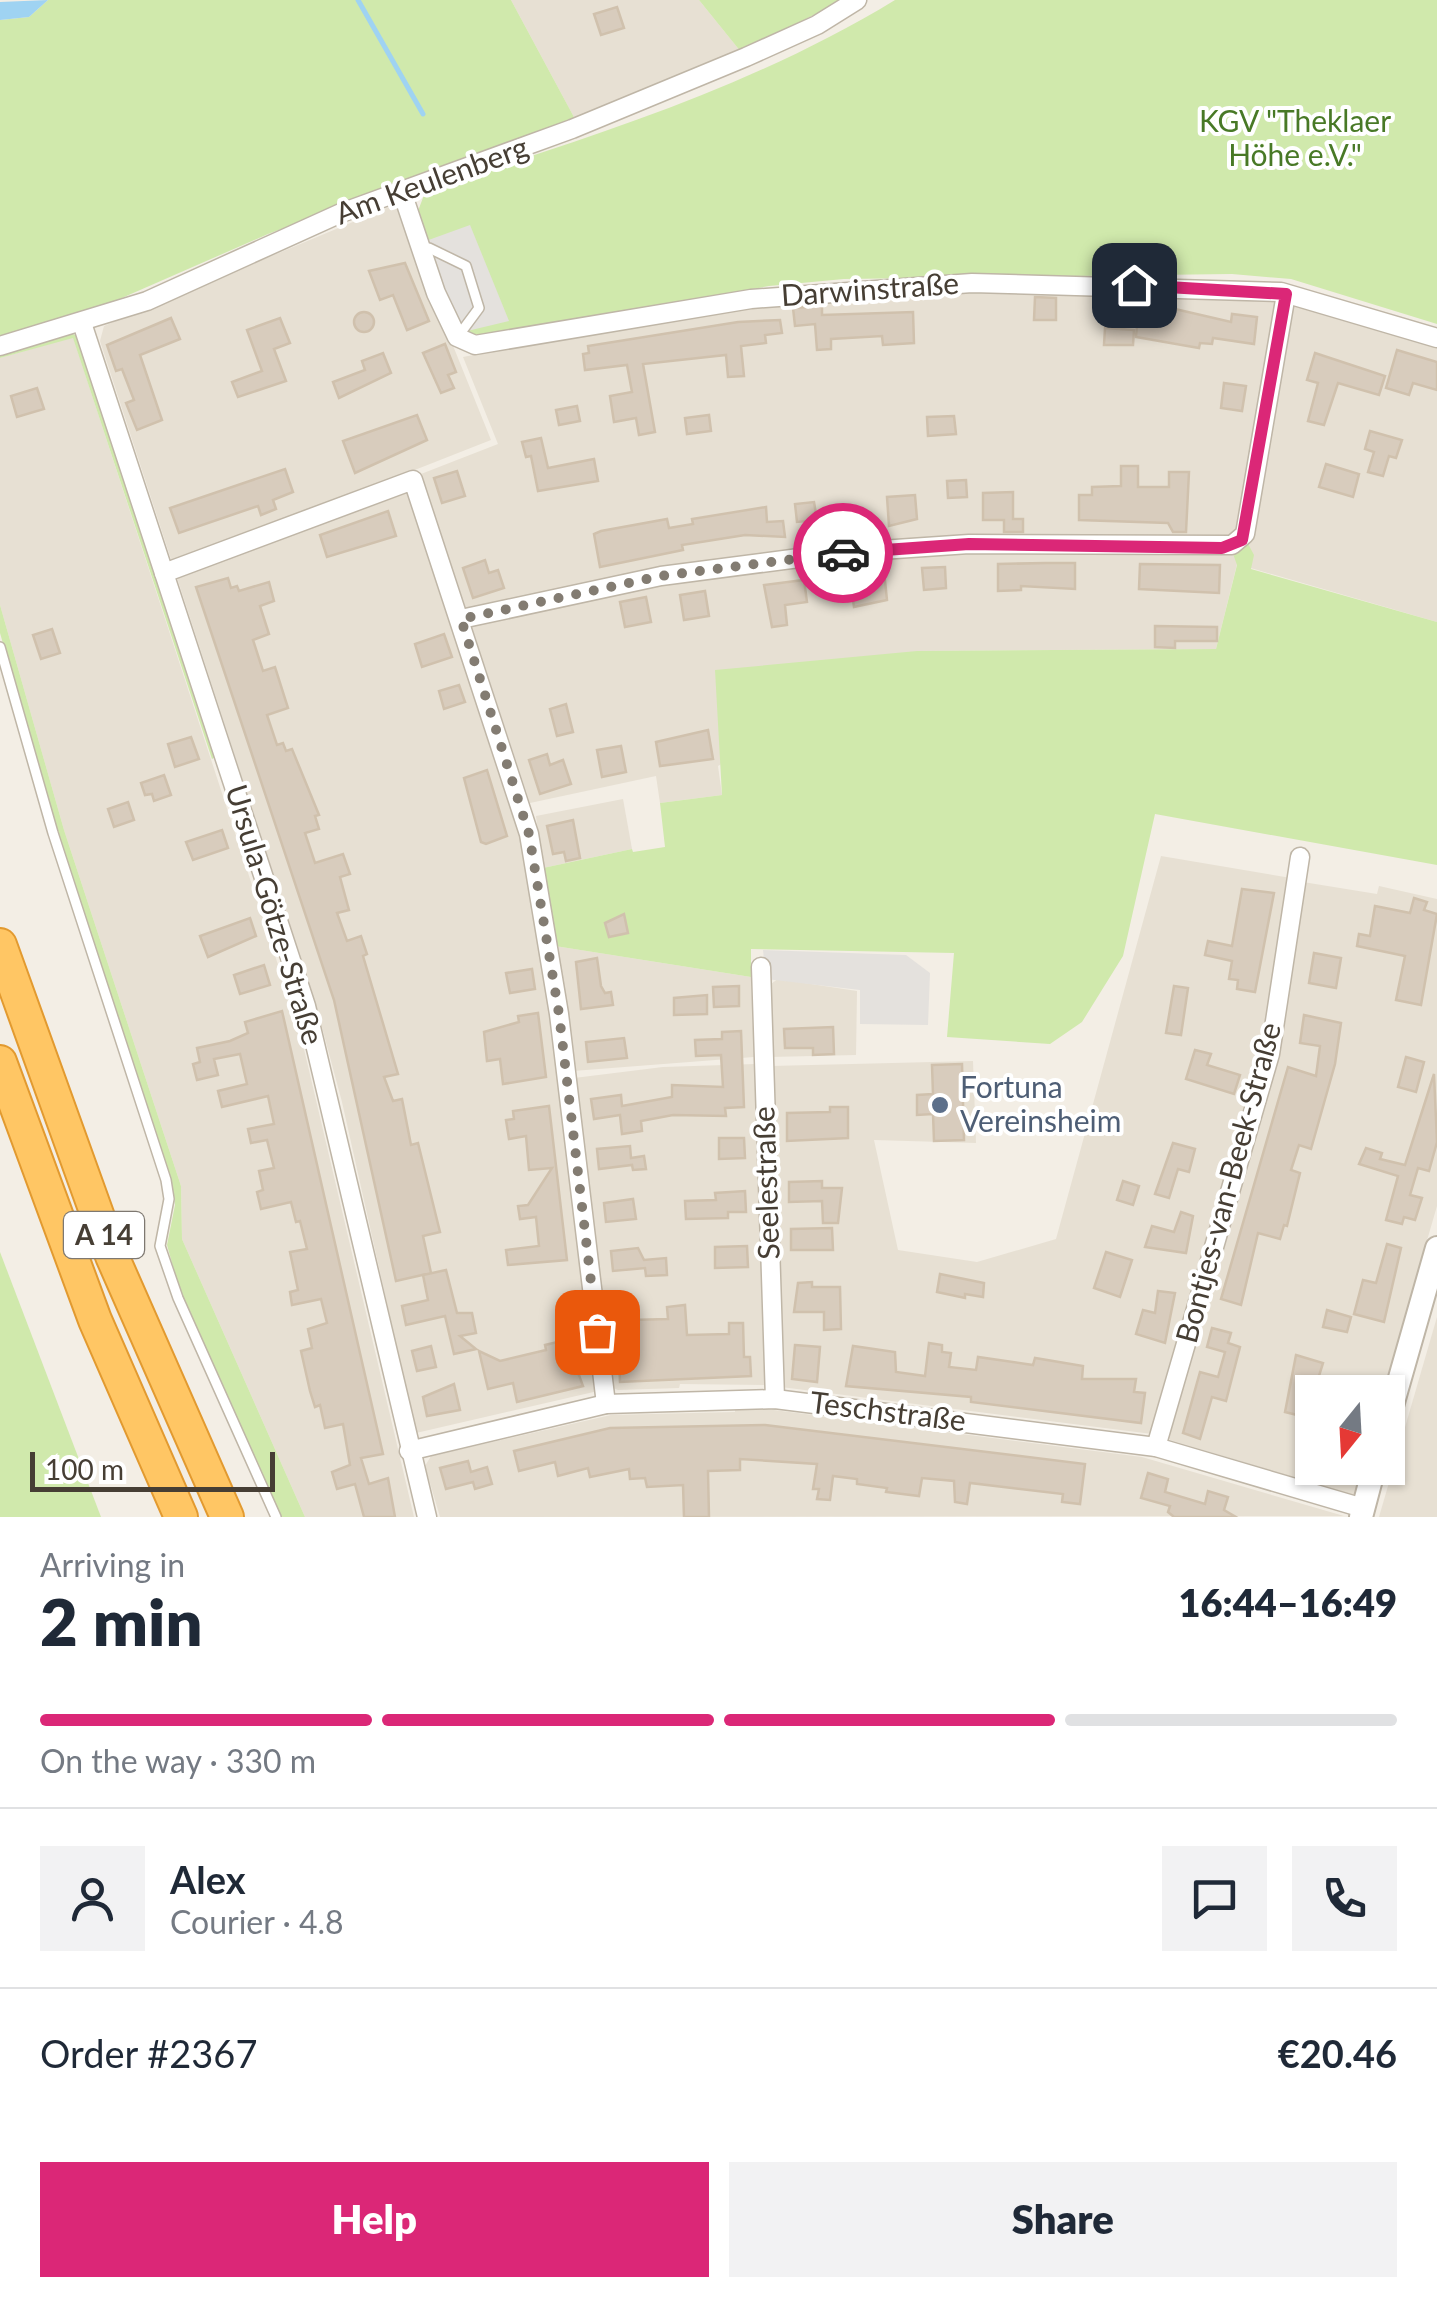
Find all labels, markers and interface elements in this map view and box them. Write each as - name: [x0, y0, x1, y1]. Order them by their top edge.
- park label: KGV "Theklaer Höhe e.V.": [1199, 102, 1391, 172]
- street label: Am Keulenberg: [330, 128, 533, 231]
- pin: [1092, 243, 1177, 328]
- icon: home: [1107, 258, 1162, 313]
- street label: Darwinstraße: [780, 264, 960, 312]
- courier: [793, 503, 893, 603]
- icon: car: [816, 526, 871, 581]
- street label: Ursula-Götze-Straße: [219, 780, 333, 1049]
- street label: Bontjes-van-Beek-Straße: [1167, 1018, 1287, 1347]
- place label: Fortuna Vereinsheim: [960, 1068, 1121, 1138]
- marker: Fortuna Vereinsheim: [929, 1094, 951, 1116]
- street label: Seelestraße: [744, 1106, 786, 1260]
- road number: A 14: [64, 1212, 144, 1258]
- pin: [555, 1290, 640, 1375]
- icon: bag: [570, 1305, 625, 1360]
- north arrow: [1295, 1375, 1405, 1485]
- map controls: [1295, 1375, 1405, 1485]
- street label: Teschstraße: [808, 1383, 968, 1437]
- scale bar: [30, 1447, 275, 1492]
- text: 100 m: [45, 1452, 124, 1486]
- text: Arriving in: [40, 1545, 185, 1584]
- text: 16:44–16:49: [1178, 1579, 1397, 1625]
- text: 2 min: [40, 1582, 202, 1660]
- text: On the way · 330 m: [40, 1741, 316, 1780]
- button: person: [40, 1846, 145, 1951]
- button: chat: [1162, 1846, 1267, 1951]
- button: phone: [1292, 1846, 1397, 1951]
- text: Alex: [170, 1856, 246, 1902]
- text: Courier · 4.8: [170, 1902, 344, 1941]
- text: Order #2367: [40, 2030, 257, 2076]
- text: €20.46: [1278, 2030, 1397, 2076]
- button: Help: [40, 2162, 709, 2277]
- button: Share: [729, 2162, 1397, 2277]

